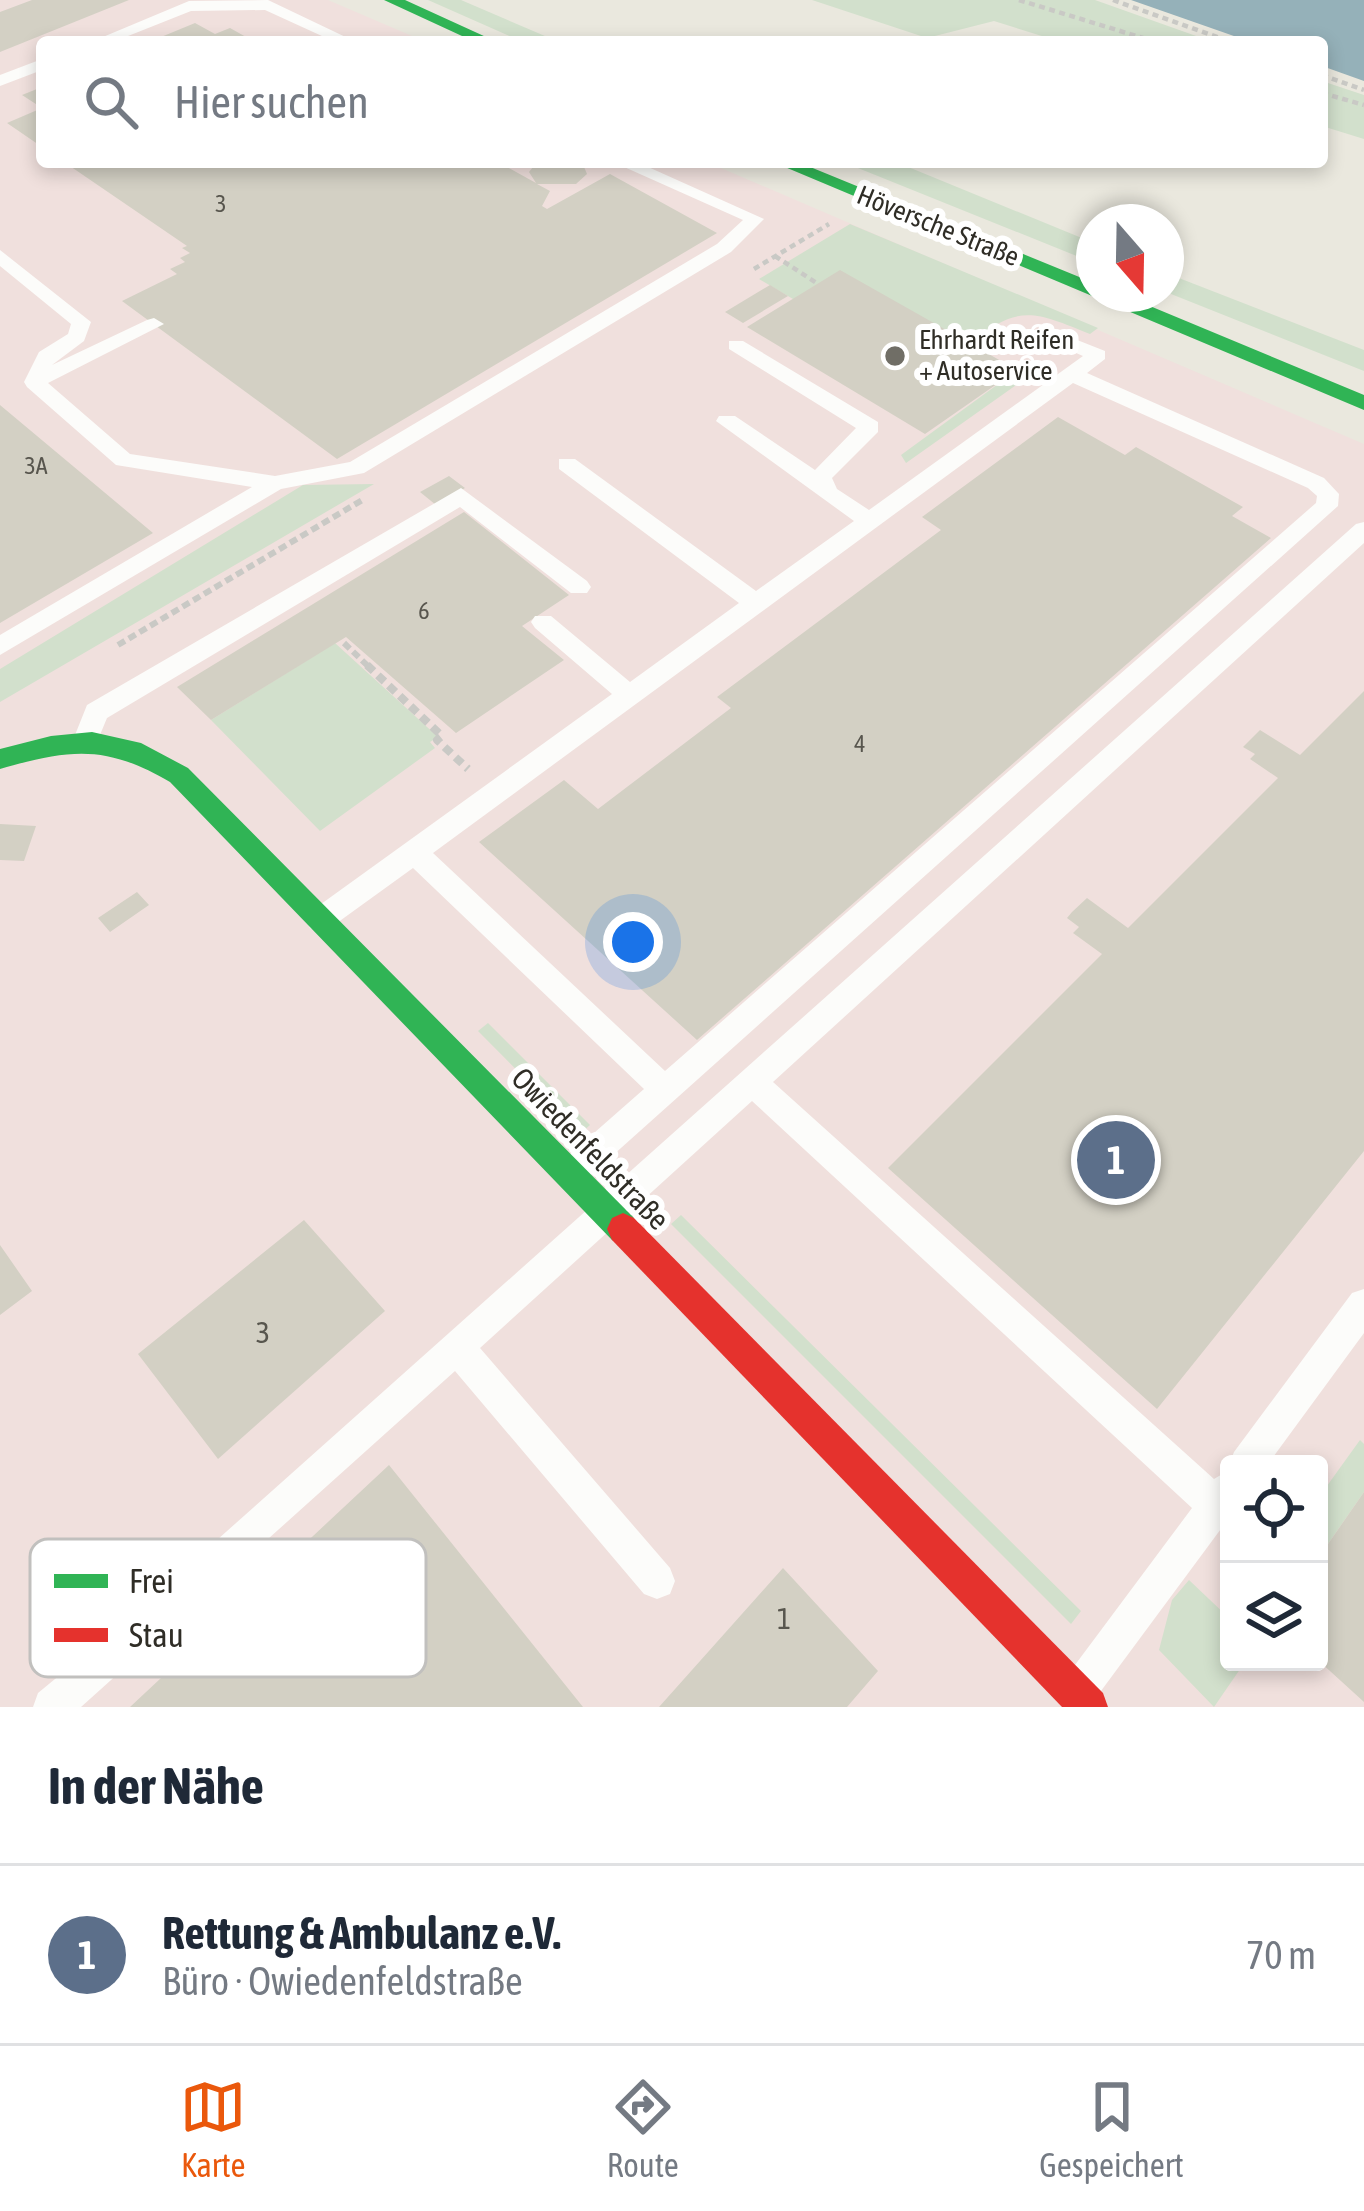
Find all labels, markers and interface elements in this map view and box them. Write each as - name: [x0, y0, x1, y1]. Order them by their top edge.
- search box: [36, 36, 1328, 168]
- icon: search: [78, 69, 144, 135]
- text: Hier suchen: [174, 76, 369, 128]
- street label: Höversche Straße: [853, 179, 1024, 272]
- house number: 3: [215, 190, 227, 217]
- north arrow: [1076, 204, 1184, 312]
- place label: Ehrhardt Reifen + Autoservice: [919, 324, 1074, 386]
- marker: Ehrhardt Reifen + Autoservice: [882, 343, 908, 369]
- house number: 3A: [24, 452, 48, 479]
- house number: 6: [418, 597, 430, 624]
- house number: 4: [854, 730, 866, 757]
- your location: [603, 912, 663, 972]
- street label: Owiedenfeldstraße: [505, 1061, 676, 1236]
- pin: 1: [1077, 1115, 1155, 1205]
- house number: 3: [256, 1315, 270, 1349]
- map controls: [1220, 1455, 1328, 1671]
- button: locate: [1220, 1455, 1328, 1563]
- legend: [30, 1539, 426, 1677]
- text: Frei: [129, 1562, 174, 1600]
- button: layers: [1220, 1563, 1328, 1671]
- house number: 1: [777, 1601, 791, 1635]
- text: Stau: [129, 1616, 184, 1654]
- text: In der Nähe: [48, 1756, 264, 1815]
- text: Rettung & Ambulanz e.V.: [162, 1907, 561, 1959]
- text: 1: [78, 1933, 96, 1977]
- text: 70 m: [1246, 1933, 1316, 1977]
- text: Büro · Owiedenfeldstraße: [162, 1959, 523, 2003]
- tab: Karte: [180, 2074, 246, 2184]
- tab: Route: [607, 2074, 679, 2184]
- tab: Gespeichert: [1039, 2074, 1184, 2184]

